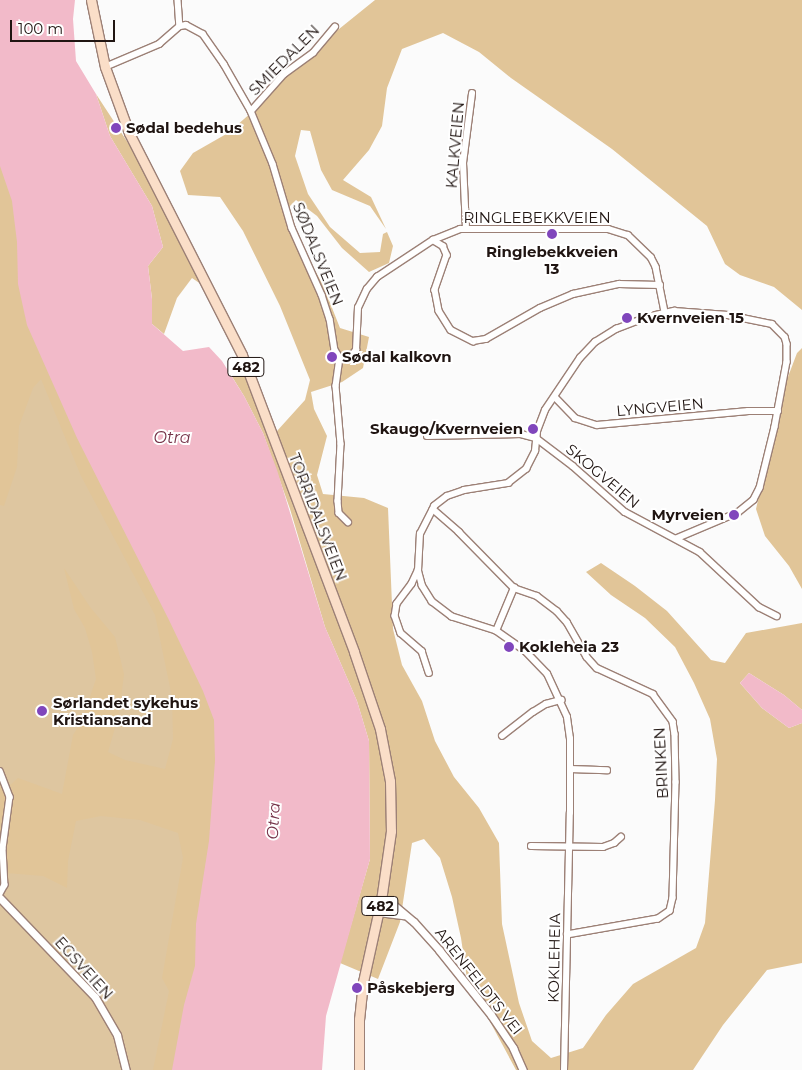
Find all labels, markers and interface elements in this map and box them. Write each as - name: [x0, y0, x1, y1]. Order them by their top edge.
- scale bar: [12, 10, 118, 42]
- text: 100 m: [18, 19, 63, 38]
- street label: SMIEDALEN: [245, 21, 323, 99]
- street label: KALKVEIEN: [442, 101, 468, 189]
- place label: Sødal bedehus: [126, 119, 242, 137]
- marker: Sødal bedehus: [110, 122, 122, 134]
- street label: SØDALSVEIEN: [289, 200, 347, 308]
- street label: RINGLEBEKKVEIEN: [463, 209, 611, 227]
- marker: Ringlebekkveien 13: [546, 228, 558, 240]
- place label: Ringlebekkveien 13: [486, 242, 618, 277]
- place label: Kvernveien 15: [637, 309, 744, 327]
- marker: Kvernveien 15: [621, 312, 633, 324]
- place label: Sødal kalkovn: [342, 348, 452, 366]
- marker: Sødal kalkovn: [326, 351, 338, 363]
- road number: 482: [227, 356, 265, 378]
- street label: LYNGVEIEN: [615, 394, 705, 420]
- place label: Skaugo/Kvernveien: [370, 420, 523, 438]
- marker: Skaugo/Kvernveien: [527, 423, 539, 435]
- water label: Otra: [153, 428, 191, 448]
- street label: SKOGVEIEN: [563, 440, 643, 512]
- street label: TORRIDALSVEIEN: [285, 451, 351, 583]
- place label: Myrveien: [651, 506, 724, 524]
- marker: Myrveien: [728, 509, 740, 521]
- place label: Kokleheia 23: [519, 638, 619, 656]
- marker: Kokleheia 23: [503, 641, 515, 653]
- place label: Sørlandet sykehus Kristiansand: [53, 693, 198, 728]
- marker: Sørlandet sykehus Kristiansand: [35, 704, 49, 718]
- street label: BRINKEN: [650, 727, 672, 799]
- water label: Otra: [263, 802, 285, 840]
- road number: 482: [361, 894, 399, 918]
- street label: KOKLEHEIA: [544, 913, 564, 1003]
- street label: ARENFELDTS VEI: [432, 924, 526, 1038]
- street label: EGSVEIEN: [51, 933, 117, 1003]
- place label: Påskebjerg: [367, 979, 455, 997]
- marker: Påskebjerg: [351, 982, 363, 994]

